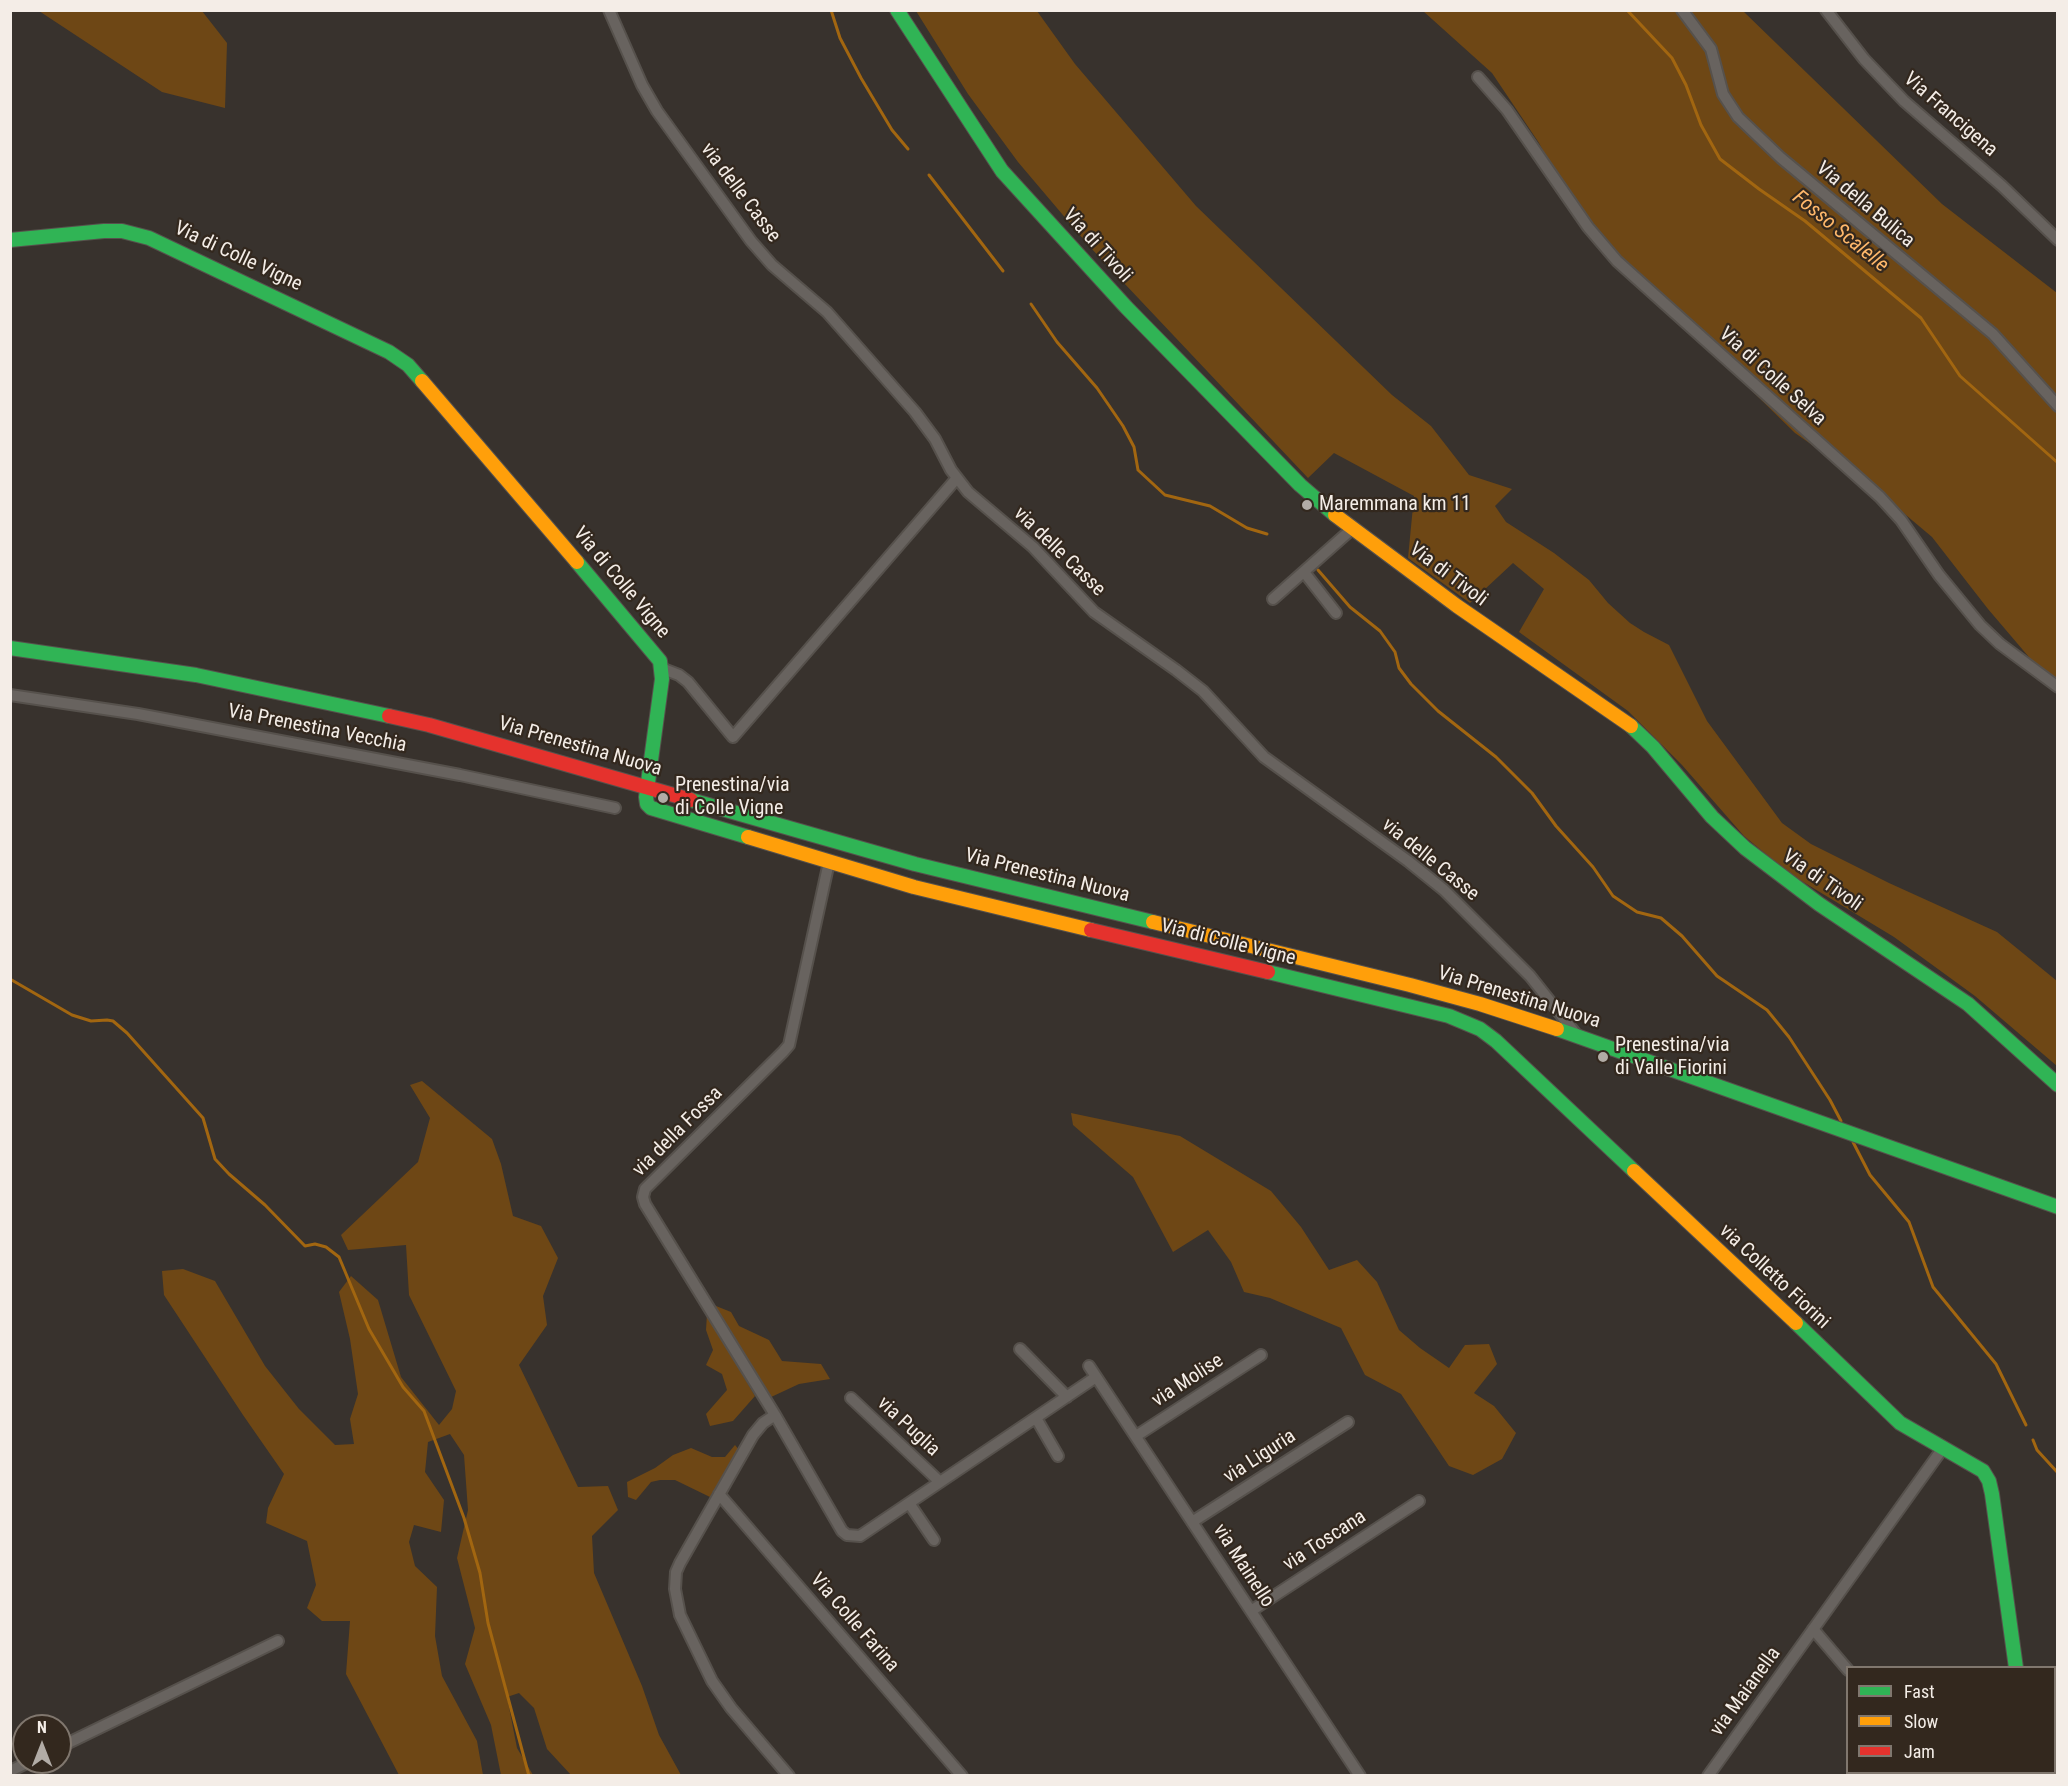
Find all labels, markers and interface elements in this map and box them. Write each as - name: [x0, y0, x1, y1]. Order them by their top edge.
- street label: Via Francigena: [1898, 68, 2002, 162]
- street label: via delle Casse: [695, 139, 785, 247]
- street label: Via della Bulica: [1811, 157, 1919, 253]
- water label: Fosso Scalelle: [1787, 186, 1893, 278]
- street label: Via di Tivoli: [1057, 204, 1137, 288]
- street label: Via di Colle Vigne: [170, 217, 306, 297]
- street label: Via di Colle Selva: [1713, 323, 1831, 431]
- place label: Maremmana km 11: [1319, 493, 1471, 517]
- marker: Maremmana km 11: [1300, 498, 1314, 512]
- street label: via delle Casse: [1008, 502, 1110, 602]
- street label: Via di Colle Vigne: [567, 522, 675, 644]
- street label: Via di Tivoli: [1404, 538, 1492, 612]
- street label: Via Prenestina Vecchia: [226, 700, 408, 758]
- street label: Via Prenestina Nuova: [496, 712, 664, 782]
- place label: Prenestina/via di Colle Vigne: [675, 774, 789, 821]
- marker: Prenestina/via di Colle Vigne: [656, 791, 670, 805]
- street label: via delle Casse: [1376, 813, 1484, 907]
- street label: Via Prenestina Nuova: [962, 844, 1132, 908]
- street label: Via di Tivoli: [1778, 845, 1866, 917]
- street label: Via di Colle Vigne: [1158, 915, 1298, 971]
- street label: Via Prenestina Nuova: [1435, 962, 1603, 1034]
- place label: Prenestina/via di Valle Fiorini: [1615, 1034, 1729, 1081]
- marker: Prenestina/via di Valle Fiorini: [1596, 1050, 1610, 1064]
- street label: via della Fossa: [628, 1082, 728, 1182]
- street label: via Colletto Fiorini: [1714, 1220, 1834, 1334]
- street label: via Molise: [1148, 1349, 1228, 1413]
- street label: via Puglia: [872, 1392, 944, 1462]
- street label: via Liguria: [1219, 1425, 1301, 1489]
- street label: via Toscana: [1279, 1505, 1371, 1577]
- street label: via Mainello: [1207, 1520, 1279, 1612]
- street label: Via Colle Farina: [804, 1569, 904, 1677]
- street label: via Maianella: [1706, 1643, 1786, 1741]
- legend: [1846, 1666, 2056, 1774]
- text: Fast: [1904, 1681, 1935, 1702]
- text: Slow: [1904, 1711, 1938, 1732]
- north arrow: [12, 1714, 72, 1774]
- text: N: [37, 1718, 47, 1737]
- text: Jam: [1904, 1741, 1935, 1762]

